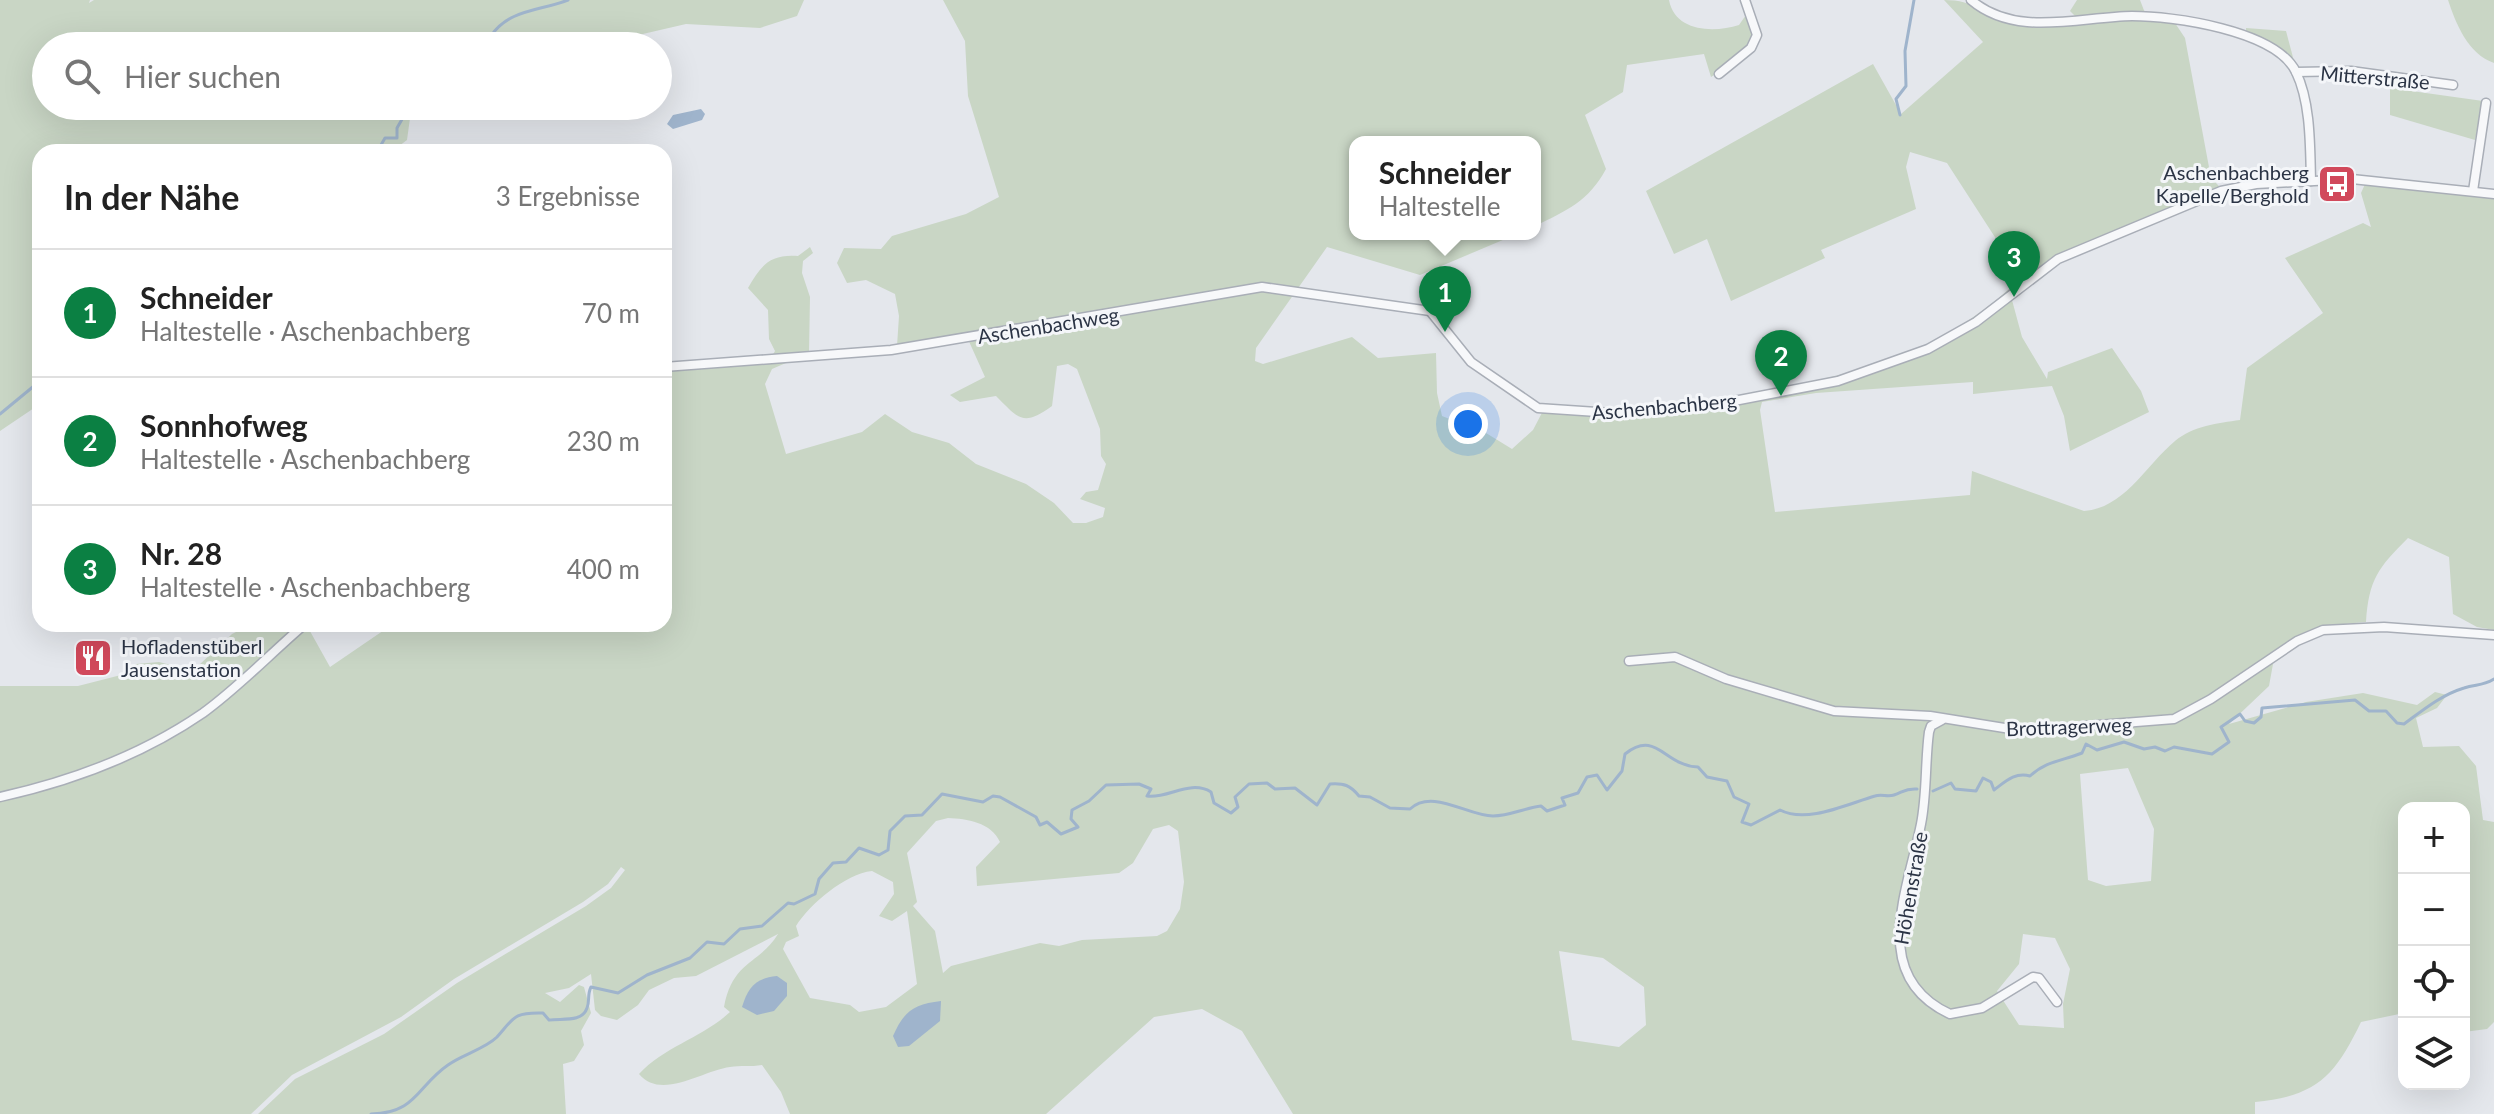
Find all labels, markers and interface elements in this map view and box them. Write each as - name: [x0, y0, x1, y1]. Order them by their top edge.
- search box: [32, 32, 672, 120]
- icon: search: [60, 54, 104, 98]
- text: Hier suchen: [124, 58, 281, 94]
- street label: Mitterstraße: [2319, 60, 2431, 94]
- popup: [1349, 136, 1541, 240]
- text: Schneider: [1379, 154, 1511, 190]
- place label: Aschenbachberg Kapelle/Berghold: [2156, 160, 2309, 207]
- bus stop icon: Aschenbachberg Kapelle/Berghold: [2316, 163, 2358, 205]
- text: In der Nähe: [64, 176, 239, 217]
- text: 3 Ergebnisse: [496, 180, 640, 212]
- text: Haltestelle: [1379, 190, 1500, 222]
- pin: 3: [1988, 231, 2040, 297]
- pin: 1: [1419, 266, 1471, 332]
- text: Schneider: [140, 279, 273, 315]
- text: 1: [82, 297, 98, 329]
- text: 70 m: [582, 297, 640, 329]
- street label: Aschenbachweg: [976, 302, 1120, 348]
- text: Haltestelle · Aschenbachberg: [140, 315, 470, 347]
- pin: 2: [1755, 330, 1807, 396]
- street label: Aschenbachberg: [1590, 388, 1738, 424]
- your location: [1448, 404, 1488, 444]
- text: Sonnhofweg: [140, 407, 308, 443]
- text: 2: [82, 425, 98, 457]
- text: 230 m: [567, 425, 640, 457]
- text: Haltestelle · Aschenbachberg: [140, 443, 470, 475]
- text: Nr. 28: [140, 535, 222, 571]
- text: 3: [82, 553, 98, 585]
- text: 400 m: [567, 553, 640, 585]
- text: Haltestelle · Aschenbachberg: [140, 571, 470, 603]
- place label: Hofladenstüberl Jausenstation: [121, 634, 262, 681]
- restaurant icon: Hofladenstüberl Jausenstation: [72, 637, 114, 679]
- street label: Brottragerweg: [2006, 712, 2132, 740]
- map controls: [2398, 802, 2470, 1090]
- button: +: [2398, 802, 2470, 874]
- street label: Höhenstraße: [1888, 830, 1932, 946]
- button: −: [2398, 874, 2470, 946]
- button: locate: [2398, 946, 2470, 1018]
- button: layers: [2398, 1018, 2470, 1090]

